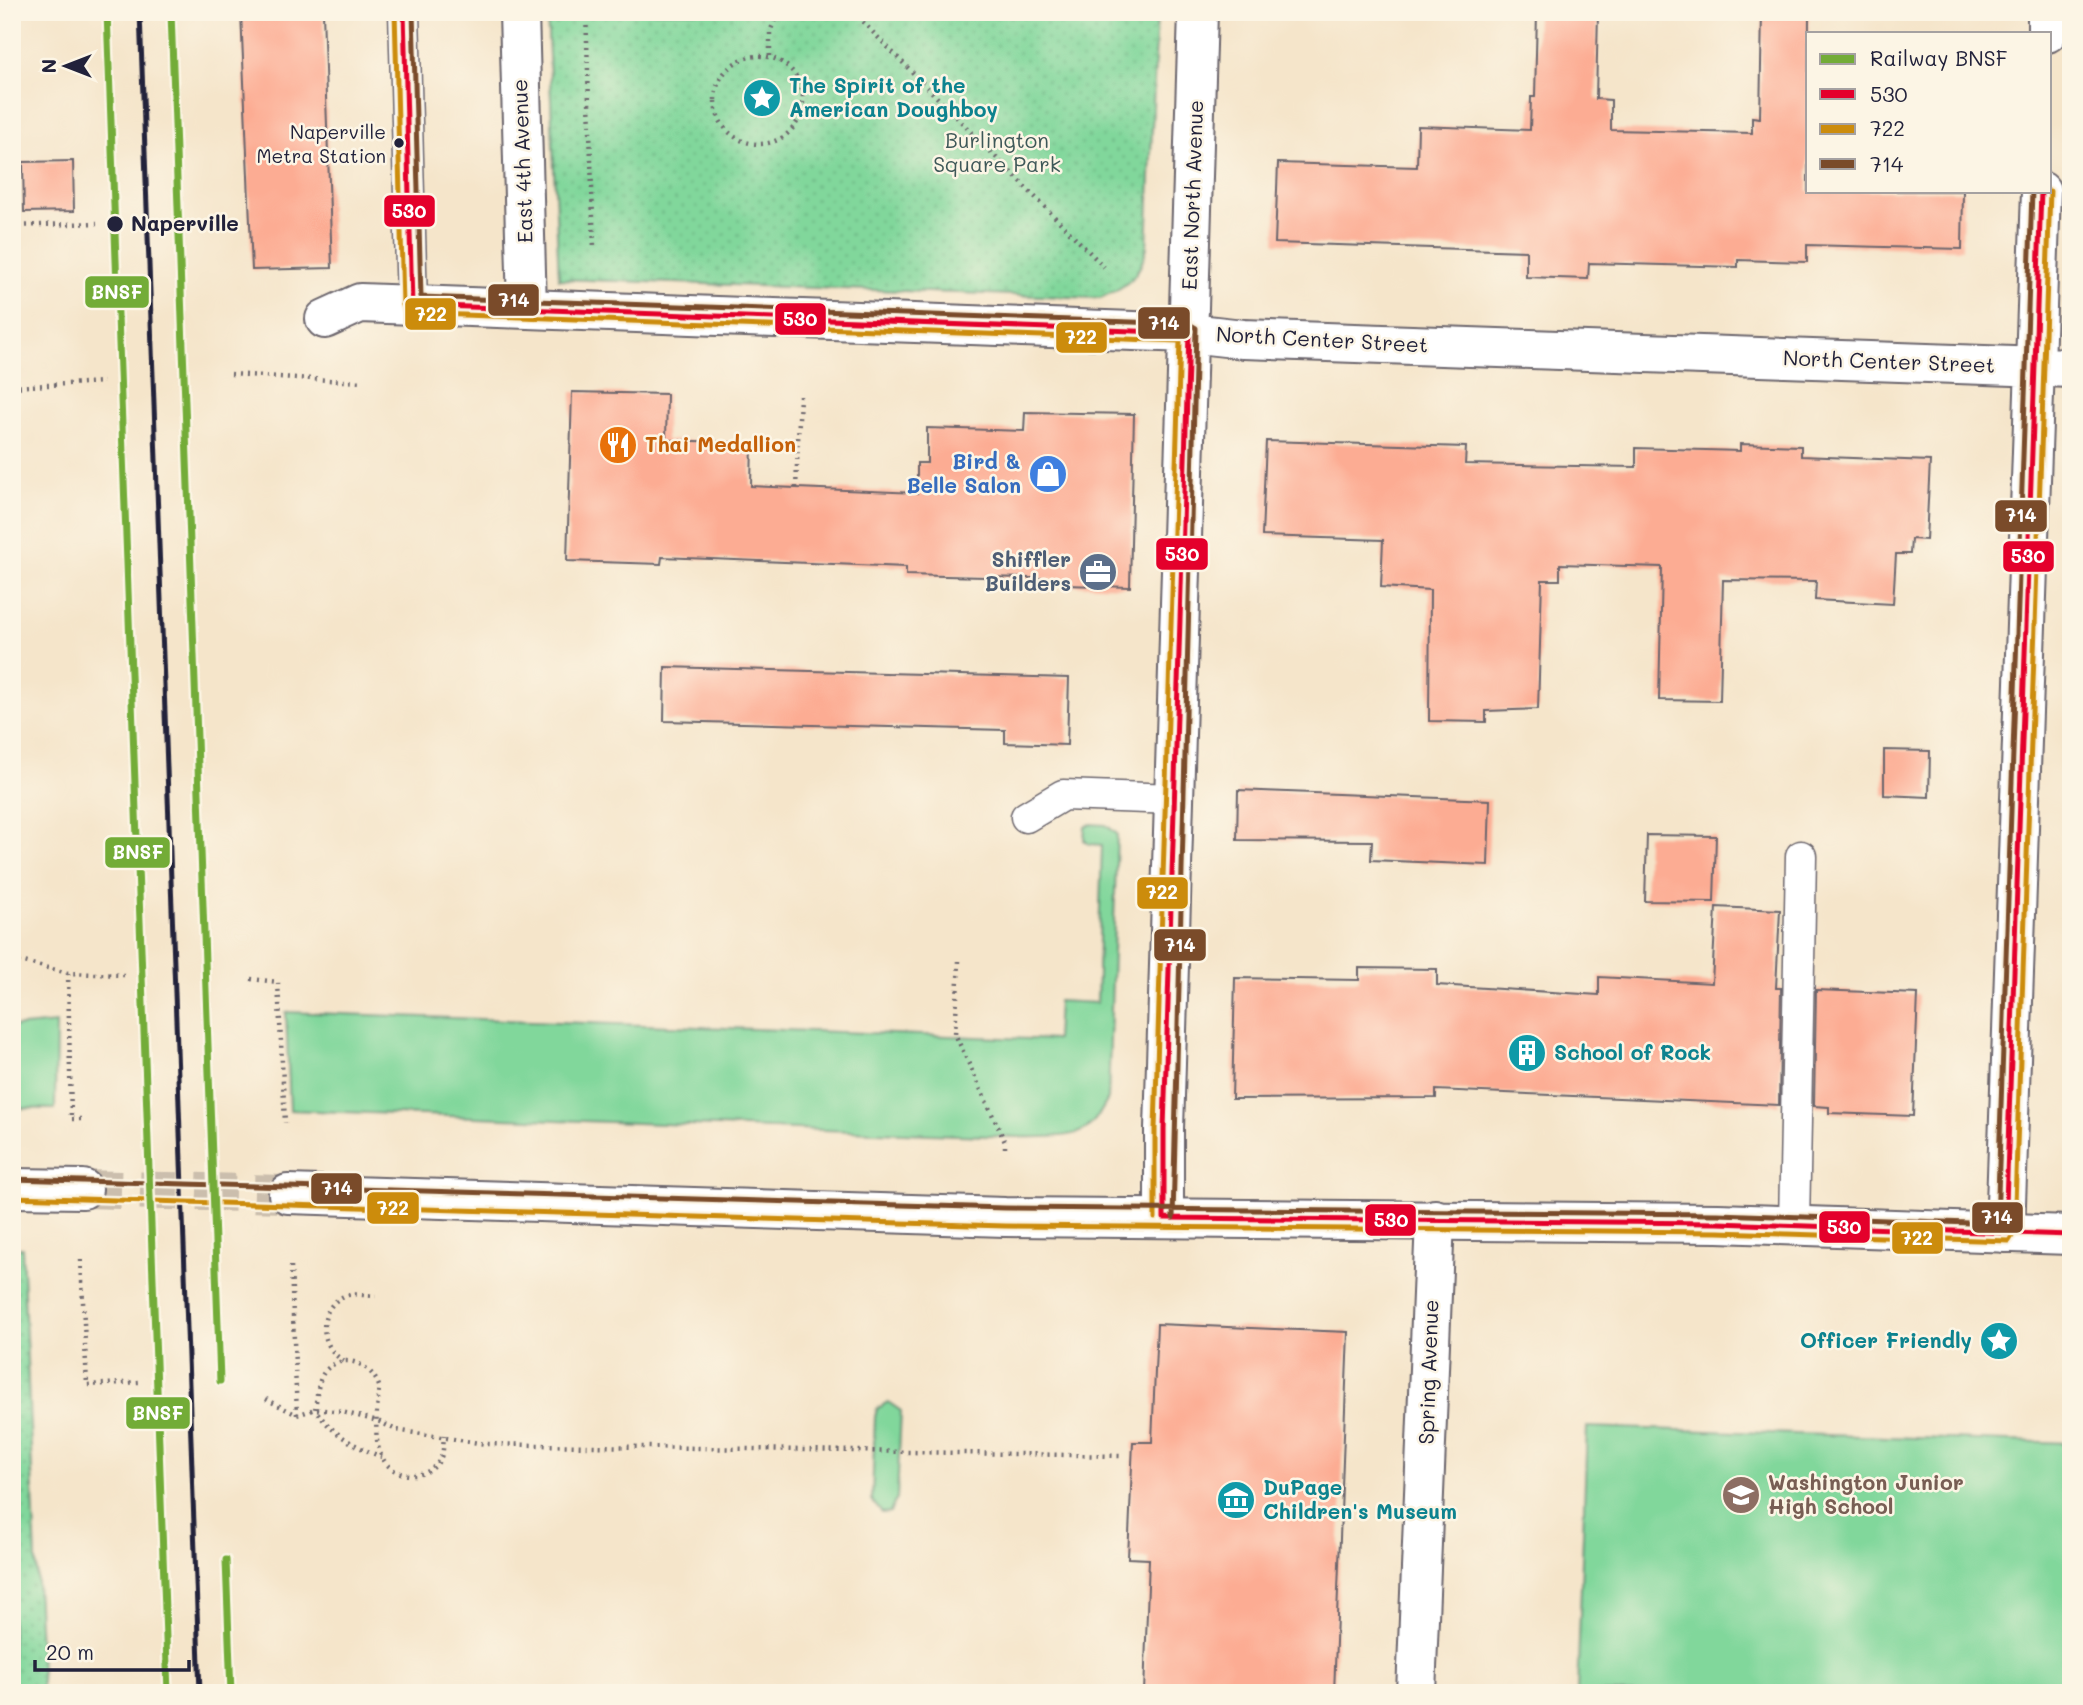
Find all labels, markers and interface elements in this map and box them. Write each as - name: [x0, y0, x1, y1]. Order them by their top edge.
- north arrow: [32, 32, 102, 102]
- legend: [1806, 32, 2052, 192]
- text: Railway BNSF: [1870, 44, 2008, 71]
- text: N: [36, 59, 61, 73]
- place label: The Spirit of the American Doughboy: [789, 71, 998, 123]
- place icon: The Spirit of the American Doughboy: [741, 77, 783, 119]
- street label: East 4th Avenue: [505, 79, 538, 244]
- text: 530: [1870, 80, 1908, 107]
- street label: East North Avenue: [1175, 99, 1208, 290]
- text: 722: [1870, 114, 1905, 141]
- place label: Naperville Metra Station: [256, 119, 386, 168]
- park label: Burlington Square Park: [933, 126, 1061, 177]
- marker: Naperville Metra Station: [392, 136, 406, 150]
- text: 714: [1870, 150, 1904, 177]
- line badge: 530: [383, 194, 436, 228]
- text: 530: [392, 198, 426, 223]
- place label: Naperville: [131, 209, 239, 236]
- marker: Naperville: [105, 214, 125, 234]
- line badge: BNSF: [84, 275, 150, 309]
- text: BNSF: [91, 279, 143, 304]
- line badge: 714: [487, 283, 540, 317]
- text: 714: [498, 287, 530, 312]
- line badge: 722: [404, 297, 457, 331]
- text: 722: [415, 301, 447, 326]
- line badge: 530: [774, 302, 827, 336]
- text: 530: [783, 306, 817, 331]
- line badge: 714: [1137, 306, 1191, 340]
- text: 714: [1148, 310, 1180, 335]
- street label: North Center Street: [1215, 319, 1429, 358]
- line badge: 722: [1055, 321, 1108, 354]
- text: 722: [1065, 324, 1097, 349]
- street label: North Center Street: [1783, 343, 1996, 378]
- restaurant icon: Thai Medallion: [597, 424, 639, 466]
- place label: Thai Medallion: [645, 430, 796, 457]
- place label: Bird & Belle Salon: [906, 447, 1021, 498]
- shop icon: Bird & Belle Salon: [1027, 453, 1069, 495]
- line badge: 714: [1994, 499, 2048, 533]
- text: 714: [2005, 502, 2037, 527]
- line badge: 530: [1155, 537, 1209, 571]
- line badge: 530: [2002, 540, 2055, 573]
- text: 530: [1165, 541, 1199, 566]
- text: 530: [2011, 543, 2045, 568]
- place label: Shiffler Builders: [985, 545, 1071, 596]
- office icon: Shiffler Builders: [1077, 551, 1119, 593]
- line badge: BNSF: [104, 836, 171, 869]
- text: BNSF: [112, 839, 164, 864]
- line badge: 722: [1136, 876, 1189, 910]
- text: 722: [1146, 879, 1178, 904]
- line badge: 714: [1153, 928, 1207, 962]
- text: 714: [1164, 932, 1196, 957]
- building icon: School of Rock: [1506, 1032, 1548, 1074]
- place label: School of Rock: [1554, 1038, 1711, 1065]
- line badge: 714: [310, 1172, 363, 1205]
- text: 714: [321, 1175, 353, 1200]
- line badge: 722: [366, 1191, 420, 1225]
- text: 722: [377, 1195, 409, 1220]
- line badge: 714: [1971, 1201, 2024, 1234]
- line badge: 530: [1364, 1203, 1417, 1237]
- text: 714: [1981, 1204, 2013, 1229]
- text: 530: [1374, 1207, 1408, 1232]
- line badge: 530: [1818, 1210, 1871, 1244]
- text: 530: [1827, 1214, 1861, 1239]
- line badge: 722: [1891, 1221, 1944, 1255]
- text: 722: [1901, 1225, 1933, 1250]
- street label: Spring Avenue: [1411, 1299, 1444, 1445]
- place icon: Officer Friendly: [1978, 1320, 2020, 1362]
- place label: Officer Friendly: [1800, 1326, 1972, 1354]
- line badge: BNSF: [125, 1396, 191, 1430]
- text: BNSF: [132, 1400, 184, 1425]
- place label: Washington Junior High School: [1768, 1468, 1964, 1519]
- place label: DuPage Children's Museum: [1263, 1473, 1457, 1524]
- school or university icon: Washington Junior High School: [1720, 1474, 1762, 1516]
- museum icon: DuPage Children's Museum: [1215, 1479, 1257, 1521]
- scale bar: [35, 1628, 189, 1672]
- text: 20 m: [46, 1638, 94, 1665]

